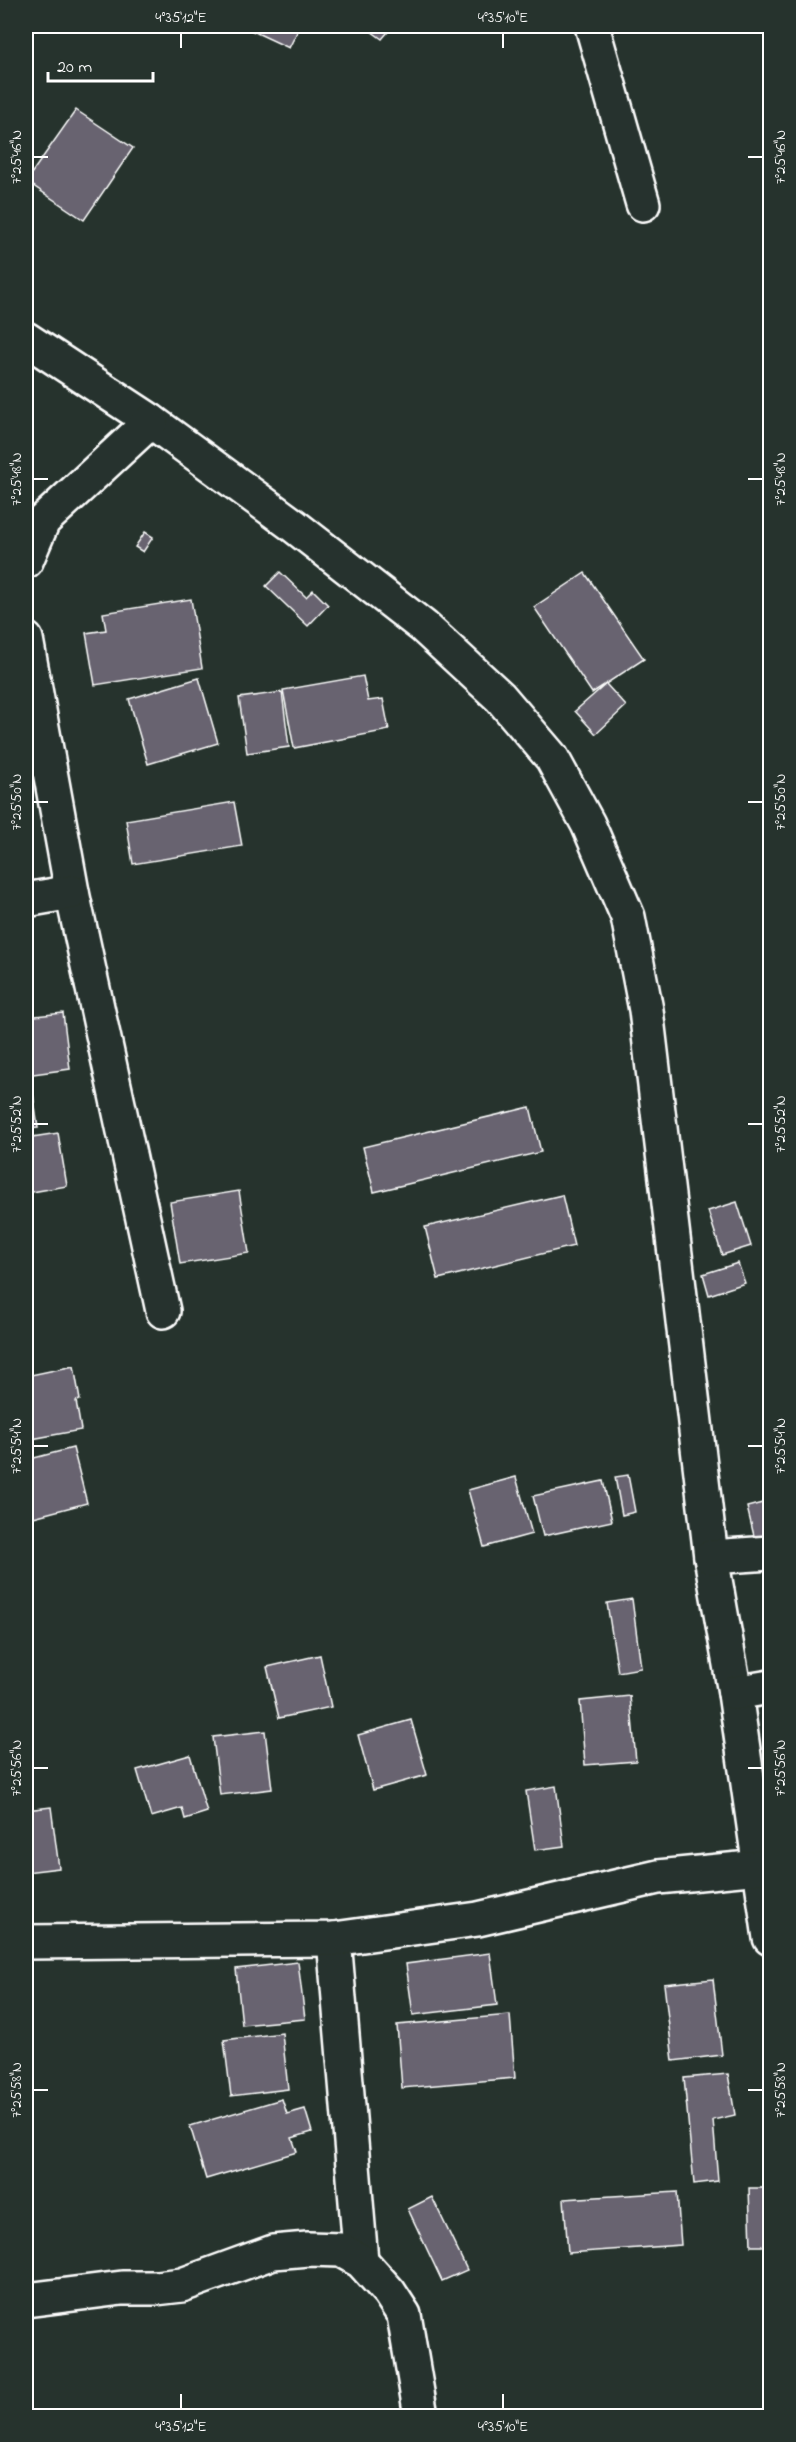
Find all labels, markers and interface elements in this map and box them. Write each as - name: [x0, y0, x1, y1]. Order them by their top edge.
- text: 4°35'12"E: [155, 7, 207, 29]
- text: 4°35'10"E: [478, 7, 528, 29]
- scale bar: [48, 45, 153, 83]
- text: 20 m: [57, 55, 92, 81]
- text: 7°25'46"N: [6, 130, 28, 184]
- text: 7°25'46"N: [770, 130, 792, 184]
- text: 7°25'48"N: [6, 452, 28, 506]
- text: 7°25'48"N: [770, 452, 792, 506]
- text: 7°25'50"N: [6, 774, 28, 830]
- text: 7°25'50"N: [770, 774, 792, 830]
- text: 7°25'52"N: [6, 1095, 28, 1153]
- text: 7°25'52"N: [770, 1095, 792, 1153]
- text: 7°25'54"N: [6, 1418, 28, 1474]
- text: 7°25'54"N: [770, 1418, 792, 1474]
- text: 7°25'56"N: [6, 1740, 28, 1796]
- text: 7°25'56"N: [770, 1740, 792, 1796]
- text: 7°25'58"N: [6, 2062, 28, 2118]
- text: 7°25'58"N: [770, 2062, 792, 2118]
- text: 4°35'12"E: [155, 2416, 207, 2438]
- text: 4°35'10"E: [478, 2416, 528, 2438]

